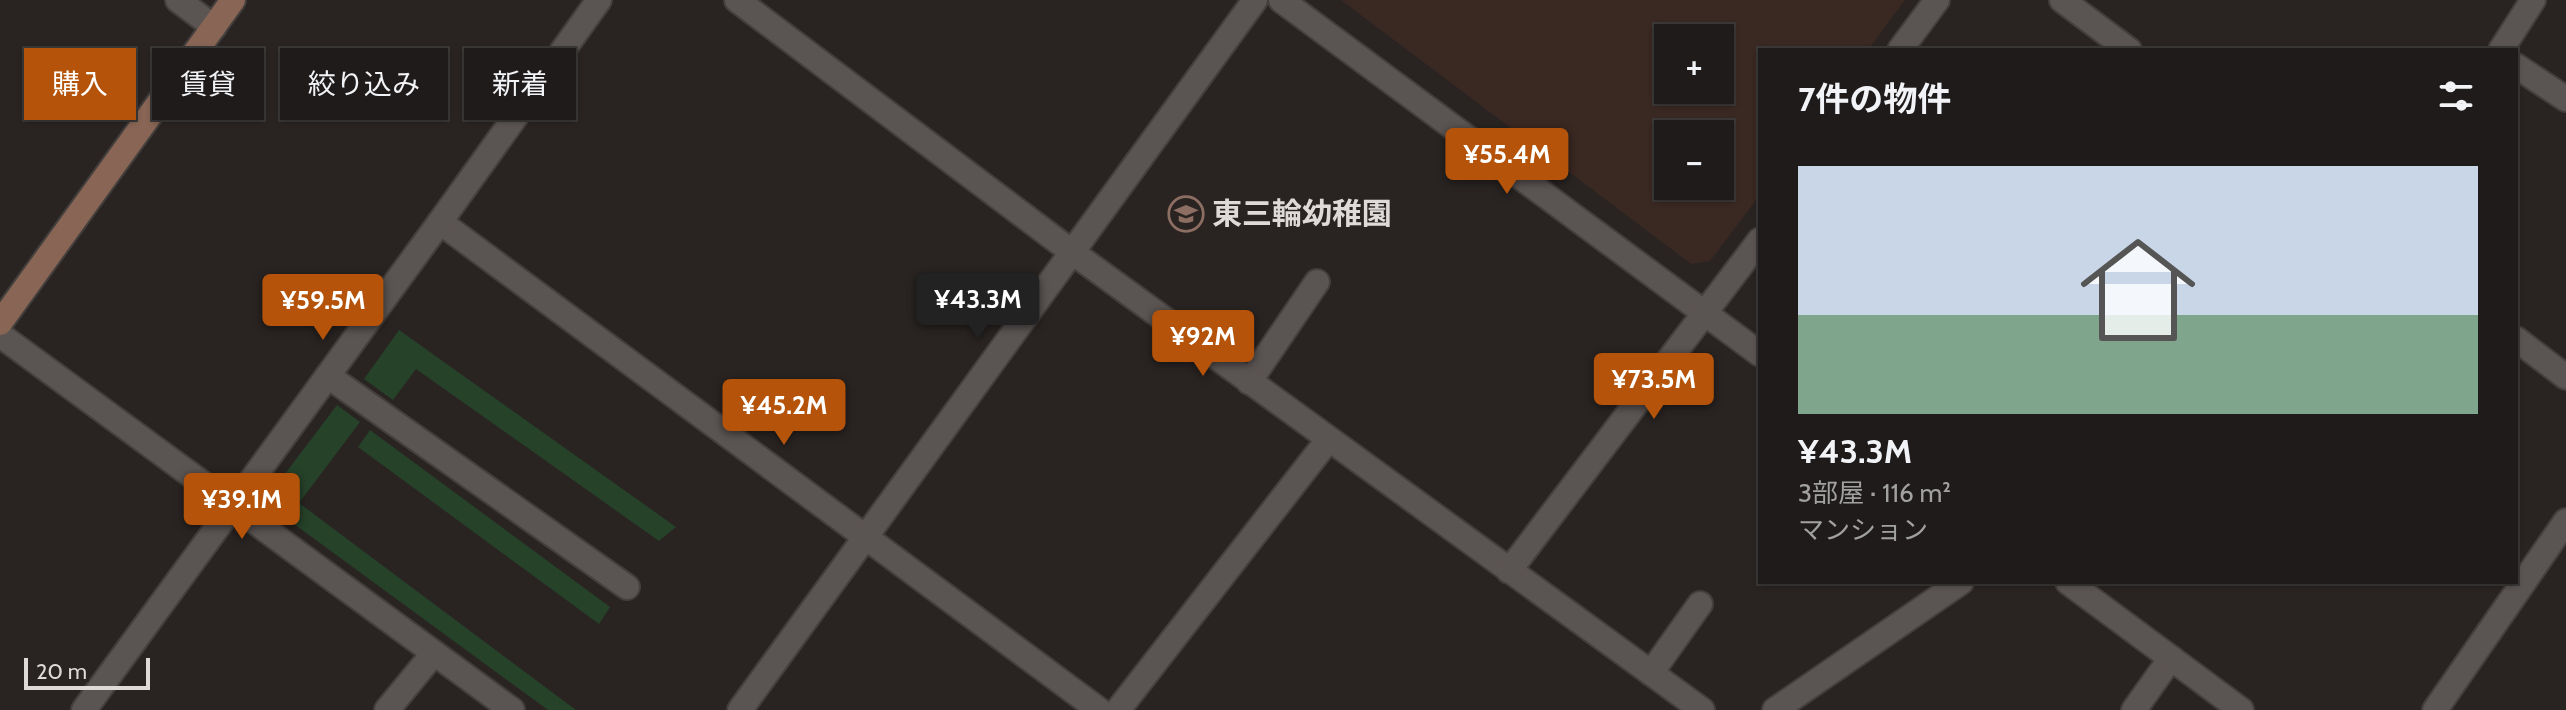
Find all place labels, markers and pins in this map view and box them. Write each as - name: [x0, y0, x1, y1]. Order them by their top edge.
- pin: ¥55.4M: [1442, 128, 1572, 196]
- school or university icon: 東三輪幼稚園: [1167, 195, 1205, 233]
- place label: 東三輪幼稚園: [1212, 195, 1392, 232]
- pin: ¥43.3M: [913, 273, 1043, 341]
- pin: ¥59.5M: [258, 274, 388, 342]
- pin: ¥92M: [1156, 310, 1250, 378]
- pin: ¥73.5M: [1589, 353, 1719, 421]
- pin: ¥45.2M: [719, 379, 849, 447]
- pin: ¥39.1M: [177, 473, 307, 541]

